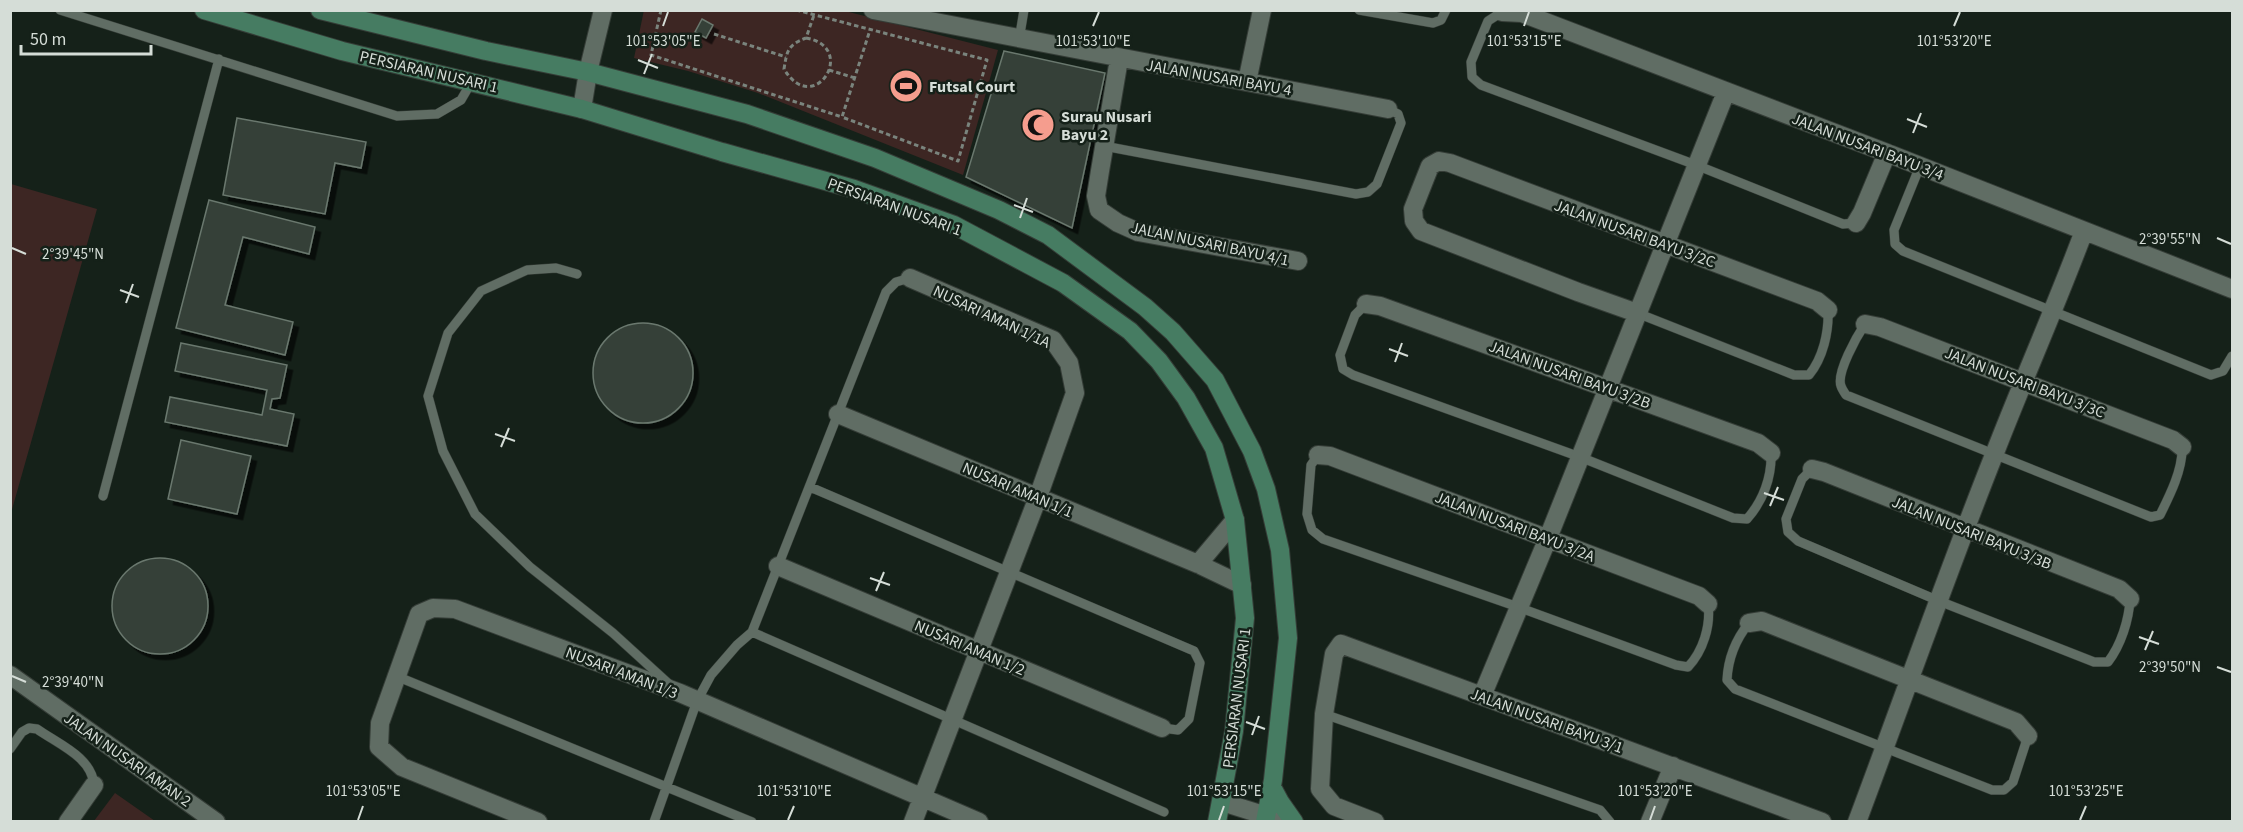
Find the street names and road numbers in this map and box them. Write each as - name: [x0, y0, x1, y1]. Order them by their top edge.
- street label: PERSIARAN NUSARI 1: [357, 45, 500, 99]
- street label: JALAN NUSARI BAYU 4: [1144, 54, 1293, 102]
- street label: JALAN NUSARI BAYU 3/4: [1789, 108, 1947, 186]
- street label: PERSIARAN NUSARI 1: [825, 172, 965, 241]
- street label: JALAN NUSARI BAYU 3/2C: [1551, 195, 1718, 273]
- street label: JALAN NUSARI BAYU 4/1: [1129, 216, 1291, 271]
- street label: NUSARI AMAN 1/1A: [929, 280, 1054, 354]
- street label: JALAN NUSARI BAYU 3/2B: [1486, 335, 1653, 414]
- street label: JALAN NUSARI BAYU 3/3C: [1941, 342, 2108, 424]
- street label: NUSARI AMAN 1/1: [959, 457, 1076, 523]
- street label: JALAN NUSARI BAYU 3/2A: [1431, 486, 1598, 568]
- street label: JALAN NUSARI BAYU 3/3B: [1888, 491, 2055, 575]
- street label: NUSARI AMAN 1/2: [911, 615, 1028, 681]
- street label: PERSIARAN NUSARI 1: [1217, 627, 1257, 770]
- street label: NUSARI AMAN 1/3: [562, 641, 681, 704]
- street label: JALAN NUSARI BAYU 3/1: [1467, 683, 1626, 759]
- street label: JALAN NUSARI AMAN 2: [59, 707, 196, 812]

